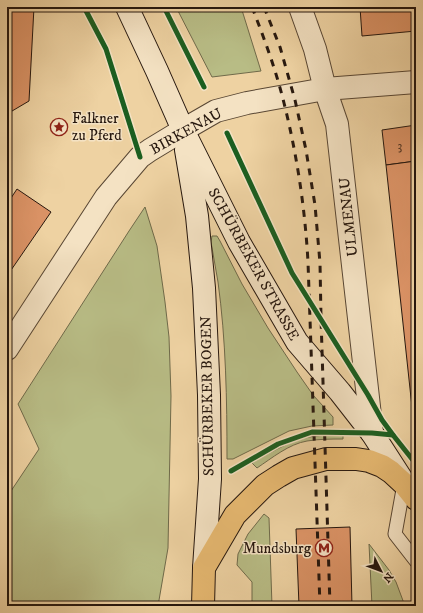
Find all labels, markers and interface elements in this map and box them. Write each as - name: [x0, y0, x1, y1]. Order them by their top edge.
- street label: BIRKENAU: [147, 104, 226, 159]
- place label: Falkner zu Pferd: [72, 109, 122, 145]
- place icon: Falkner zu Pferd: [49, 117, 69, 137]
- house number: 3: [398, 138, 403, 154]
- street label: ULMENAU: [335, 176, 362, 258]
- street label: SCHÜRBEKER STRASSE: [204, 185, 304, 344]
- street label: SCHÜRBEKER BOGEN: [197, 316, 218, 476]
- metro station icon: Mundsburg: [314, 538, 334, 558]
- place label: Mundsburg: [243, 539, 312, 558]
- north arrow: [361, 551, 401, 591]
- text: N: [379, 569, 396, 585]

